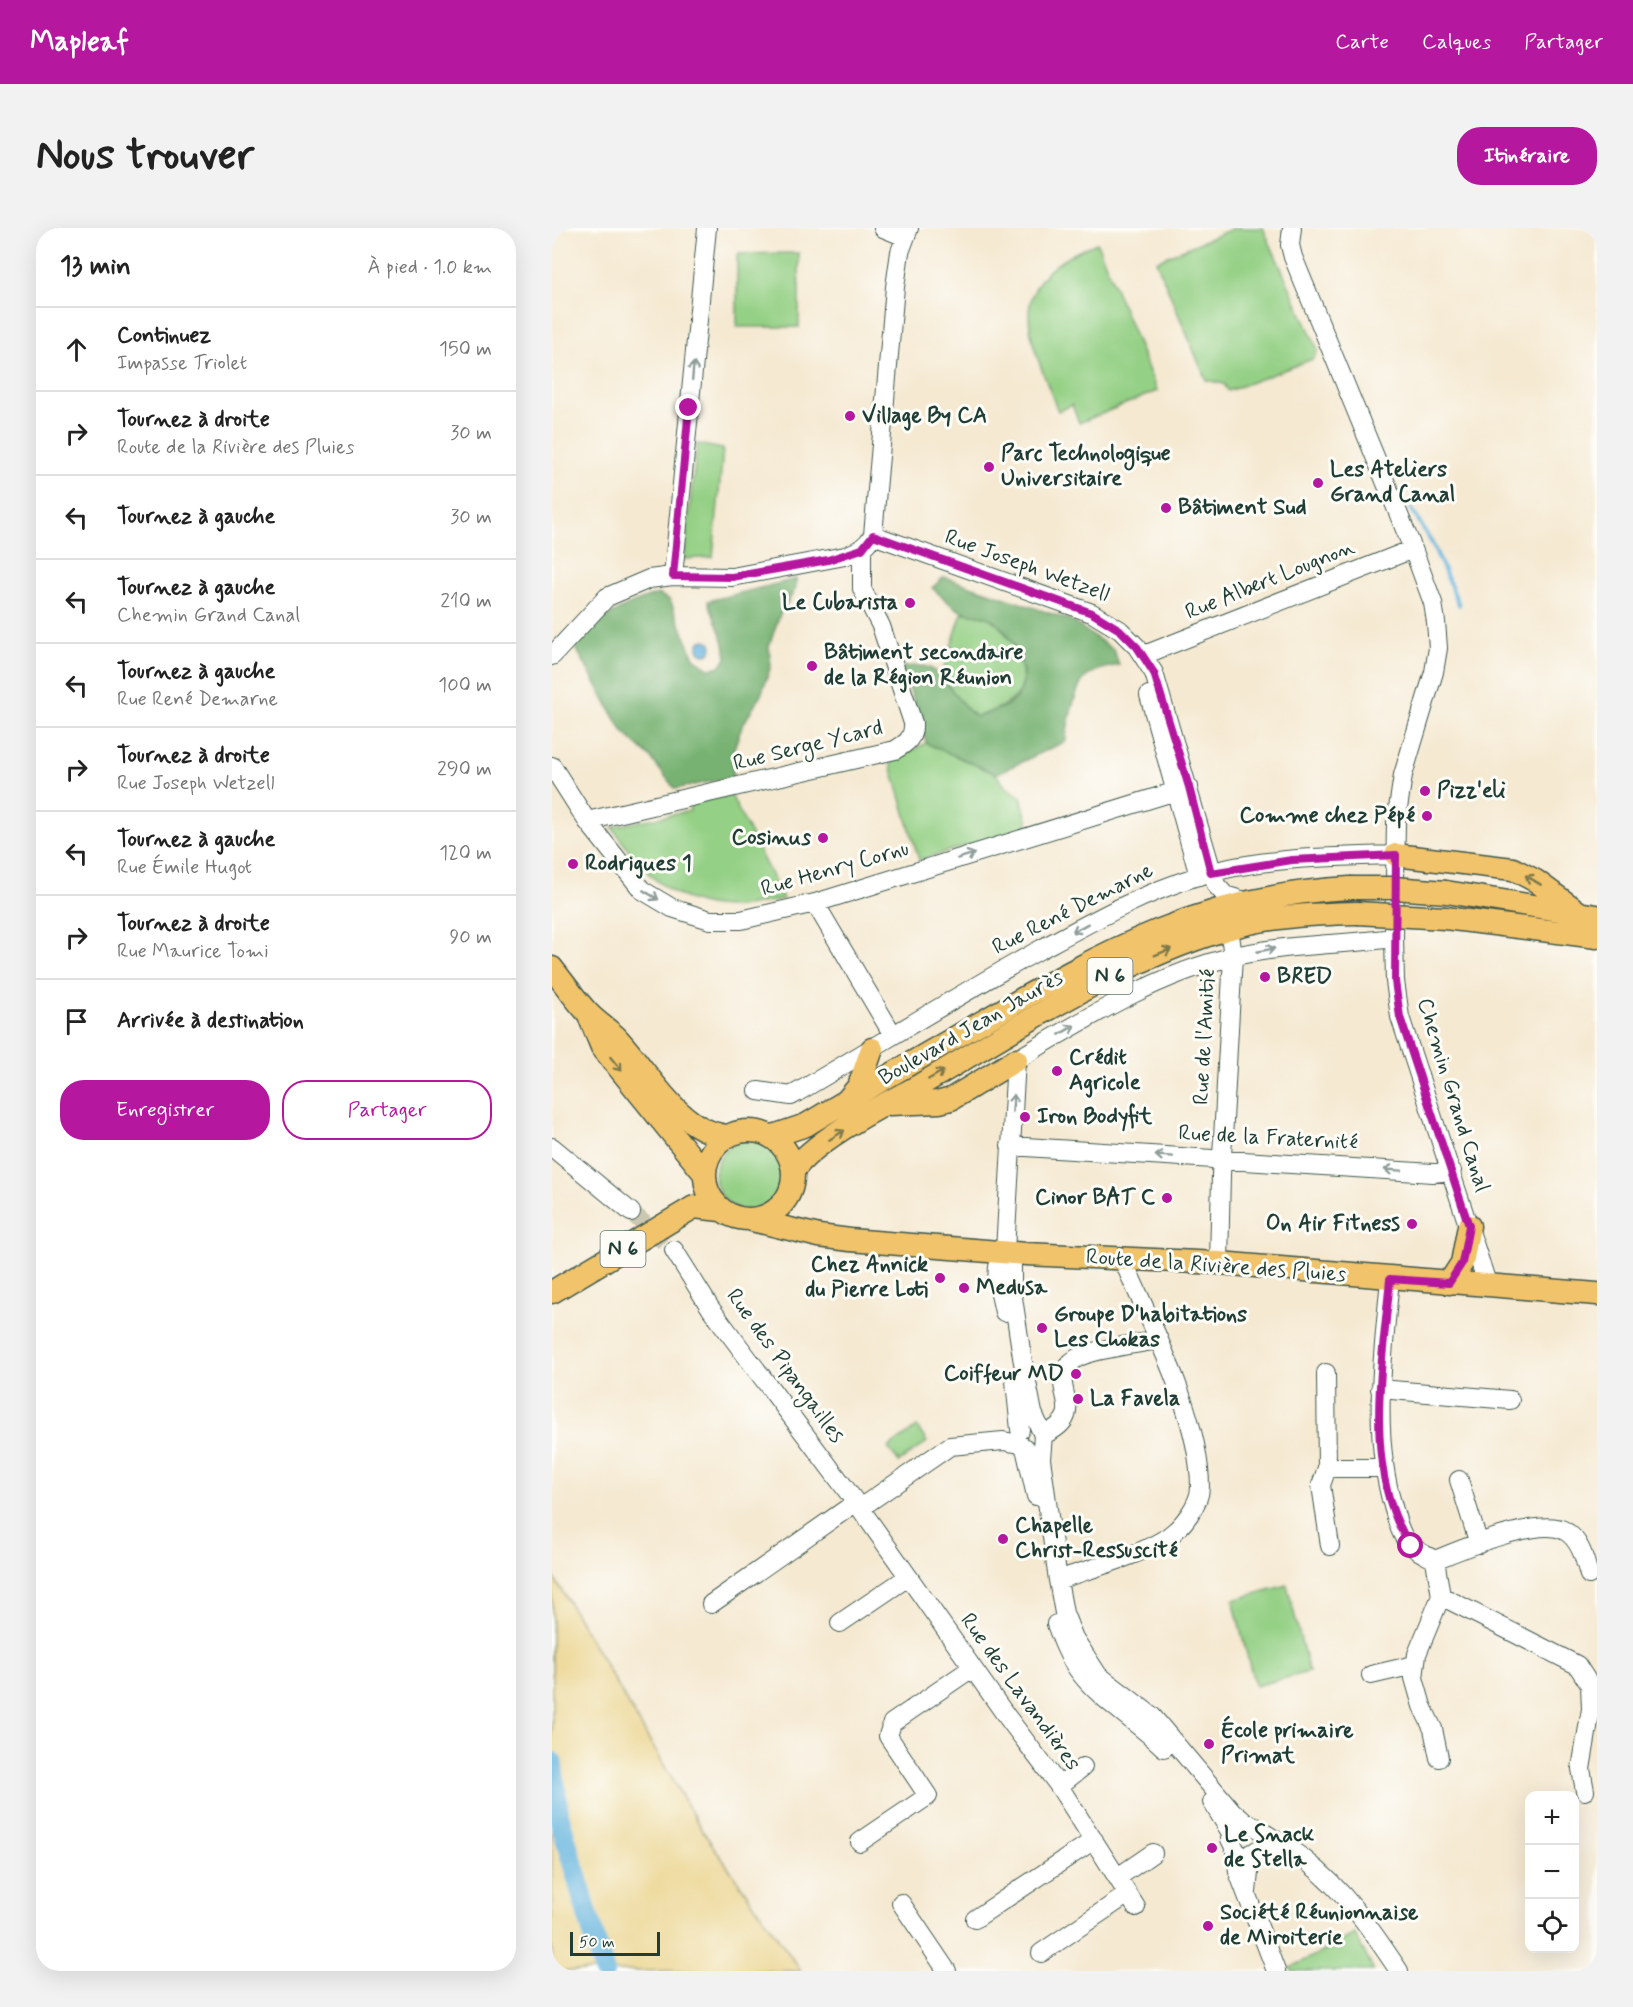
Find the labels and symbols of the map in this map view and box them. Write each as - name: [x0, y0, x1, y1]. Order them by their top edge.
- one-way arrow: [687, 362, 698, 382]
- route end: [675, 394, 701, 420]
- place label: Village By CA: [862, 402, 987, 431]
- marker: Village By CA: [843, 409, 857, 423]
- place label: Parc Technologique Universitaire: [1001, 440, 1171, 493]
- place label: Les Ateliers Grand Canal: [1330, 456, 1455, 509]
- marker: Parc Technologique Universitaire: [982, 460, 996, 474]
- marker: Les Ateliers Grand Canal: [1311, 476, 1325, 490]
- place label: Bâtiment Sud: [1178, 494, 1307, 522]
- marker: Bâtiment Sud: [1159, 501, 1173, 515]
- street label: Rue Joseph Wetzell: [941, 523, 1113, 609]
- street label: Rue Albert Lougnon: [1181, 533, 1359, 628]
- place label: Le Cubarista: [782, 589, 898, 617]
- marker: Le Cubarista: [903, 596, 917, 610]
- place label: Bâtiment secondaire de la Région Réunion: [824, 639, 1024, 693]
- marker: Bâtiment secondaire de la Région Réunion: [805, 659, 819, 673]
- street label: Rue Serge Ycard: [730, 714, 886, 781]
- place label: Pizz'eli: [1437, 777, 1506, 805]
- marker: Pizz'eli: [1418, 784, 1432, 798]
- place label: Comme chez Pépé: [1239, 802, 1415, 830]
- marker: Comme chez Pépé: [1420, 809, 1434, 823]
- place label: Cosinus: [732, 824, 811, 852]
- marker: Cosinus: [816, 831, 830, 845]
- street label: Rue Henry Cornu: [758, 835, 912, 903]
- place label: Rodrigues 1: [585, 850, 692, 879]
- one-way arrow: [956, 850, 975, 861]
- street label: Rue René Demarne: [988, 856, 1158, 962]
- marker: Rodrigues 1: [566, 857, 580, 871]
- one-way arrow: [1525, 874, 1542, 886]
- one-way arrow: [642, 890, 659, 902]
- one-way arrow: [1072, 922, 1089, 934]
- one-way arrow: [1256, 944, 1275, 955]
- one-way arrow: [1153, 946, 1172, 957]
- road number: N 6: [1088, 958, 1132, 994]
- place label: BRED: [1277, 963, 1332, 991]
- street label: Boulevard Jean Jaurès: [874, 964, 1069, 1092]
- street label: Rue de l'Amitié: [1187, 968, 1223, 1106]
- marker: BRED: [1258, 970, 1272, 984]
- street label: Chemin Grand Canal: [1410, 995, 1496, 1195]
- one-way arrow: [1058, 1023, 1075, 1035]
- place label: Crédit Agricole: [1069, 1044, 1141, 1098]
- one-way arrow: [610, 1056, 623, 1072]
- marker: Crédit Agricole: [1050, 1064, 1064, 1078]
- one-way arrow: [927, 1069, 944, 1081]
- one-way arrow: [1007, 1093, 1018, 1113]
- place label: Iron Bodyfit: [1037, 1103, 1153, 1132]
- marker: Iron Bodyfit: [1018, 1110, 1032, 1124]
- street label: Rue de la Fraternité: [1177, 1119, 1359, 1157]
- one-way arrow: [828, 1128, 845, 1140]
- one-way arrow: [1154, 1151, 1174, 1162]
- one-way arrow: [1384, 1164, 1404, 1175]
- place label: Cinor BAT C: [1035, 1184, 1156, 1212]
- marker: Cinor BAT C: [1160, 1191, 1174, 1205]
- place label: On Air Fitness: [1266, 1210, 1400, 1238]
- marker: On Air Fitness: [1405, 1217, 1419, 1231]
- road number: N 6: [600, 1231, 646, 1267]
- street label: Route de la Rivière des Pluies: [1085, 1243, 1347, 1289]
- place label: Chez Annick du Pierre Loti: [805, 1251, 928, 1304]
- marker: Chez Annick du Pierre Loti: [933, 1271, 947, 1285]
- place label: Medusa: [976, 1274, 1048, 1302]
- marker: Medusa: [957, 1281, 971, 1295]
- street label: Rue des Pipangailles: [717, 1283, 851, 1451]
- place label: Groupe D'habitations Les Chokas: [1054, 1301, 1247, 1354]
- marker: Groupe D'habitations Les Chokas: [1035, 1321, 1049, 1335]
- place label: Coiffeur MD: [944, 1360, 1064, 1388]
- marker: Coiffeur MD: [1069, 1367, 1083, 1381]
- place label: La Favela: [1090, 1385, 1180, 1413]
- marker: La Favela: [1071, 1392, 1085, 1406]
- place label: Chapelle Christ-Ressuscité: [1015, 1512, 1178, 1565]
- marker: Chapelle Christ-Ressuscité: [996, 1532, 1010, 1546]
- route start: [1397, 1532, 1423, 1558]
- street label: Rue des Lavandières: [953, 1608, 1087, 1776]
- place label: École primaire Primat: [1221, 1715, 1354, 1770]
- marker: École primaire Primat: [1202, 1737, 1216, 1751]
- place label: Le Snack de Stella: [1224, 1821, 1315, 1874]
- marker: Le Snack de Stella: [1205, 1841, 1219, 1855]
- place label: Société Réunionnaise de Miroiterie: [1220, 1899, 1419, 1952]
- marker: Société Réunionnaise de Miroiterie: [1201, 1919, 1215, 1933]
- scale bar: [570, 1929, 660, 1956]

